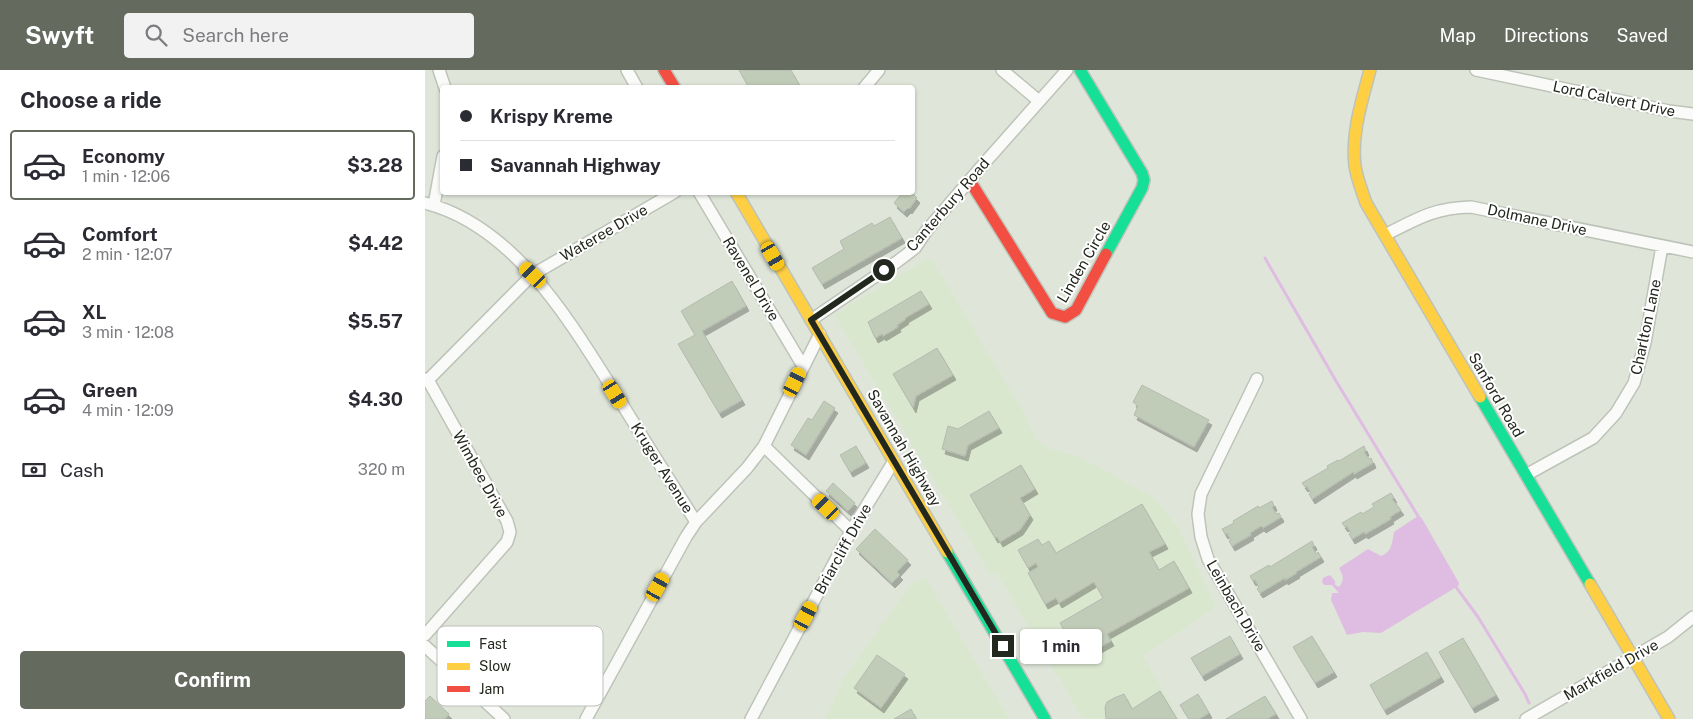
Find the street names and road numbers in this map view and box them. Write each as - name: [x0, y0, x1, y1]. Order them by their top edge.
- street label: Lord Calvert Drive: [1551, 77, 1677, 120]
- street label: Canterbury Road: [903, 155, 993, 255]
- street label: Wateree Drive: [557, 201, 650, 264]
- street label: Dolmane Drive: [1486, 201, 1588, 238]
- street label: Linden Circle: [1053, 218, 1114, 306]
- street label: Ravenel Drive: [720, 234, 783, 324]
- street label: Charlton Lane: [1627, 278, 1664, 376]
- street label: Sanford Road: [1465, 349, 1528, 440]
- street label: Savannah Highway: [864, 386, 945, 509]
- street label: Kruger Avenue: [628, 419, 697, 516]
- street label: Wimbee Drive: [450, 427, 511, 520]
- street label: Briarcliff Drive: [811, 500, 874, 597]
- street label: Leinbach Drive: [1203, 557, 1269, 654]
- street label: Markfield Drive: [1560, 636, 1661, 704]

